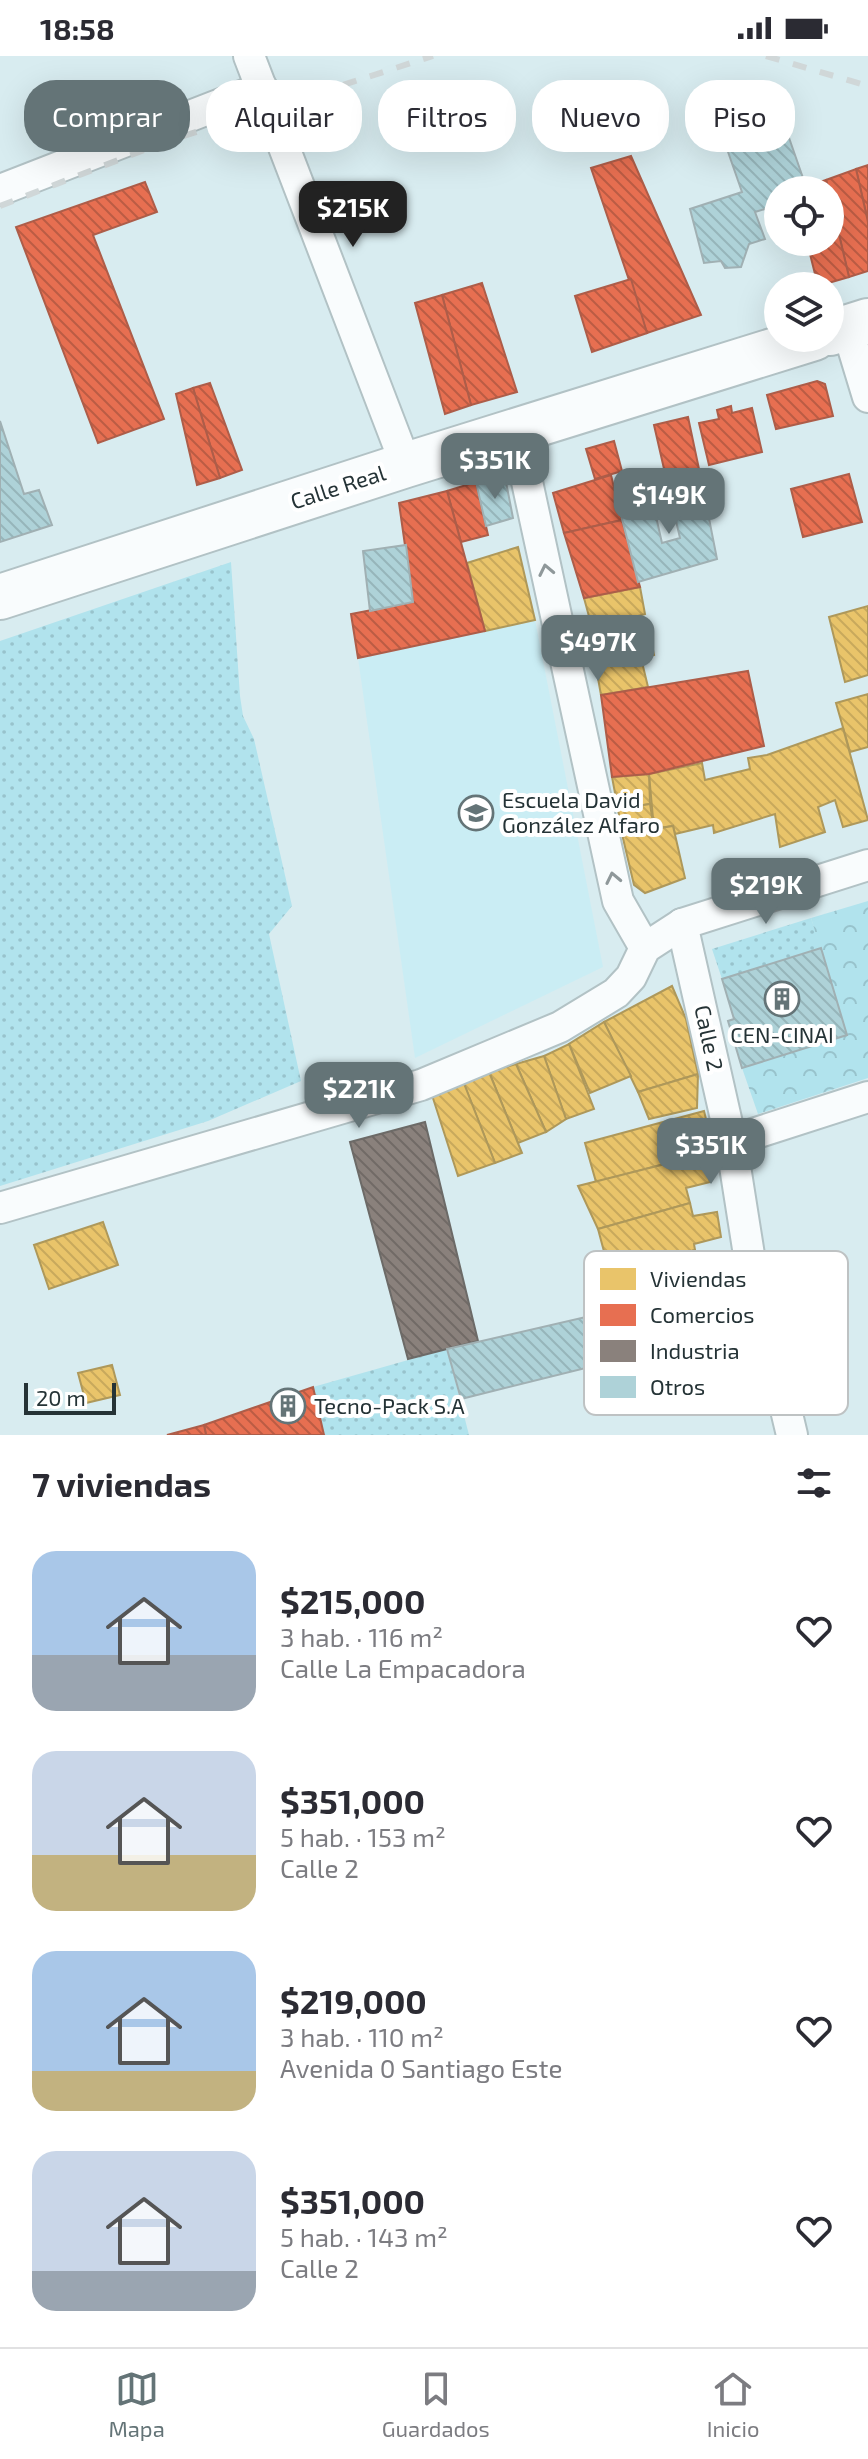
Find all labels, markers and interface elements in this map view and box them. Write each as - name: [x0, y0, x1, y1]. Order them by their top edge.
- text: 18:58: [40, 10, 115, 46]
- chip: Comprar: [24, 80, 190, 152]
- chip: Alquilar: [206, 80, 362, 152]
- chip: Filtros: [378, 80, 516, 152]
- chip: Nuevo: [532, 80, 669, 152]
- chip: Piso: [685, 80, 795, 152]
- map controls: [764, 176, 844, 352]
- button: locate: [764, 176, 844, 256]
- pin: $215K: [297, 181, 409, 249]
- text: $215K: [317, 191, 389, 222]
- button: layers: [764, 272, 844, 352]
- pin: $351K: [439, 433, 551, 501]
- text: $351K: [459, 443, 531, 474]
- street label: Calle Real: [287, 458, 389, 514]
- pin: $149K: [613, 468, 725, 536]
- text: $149K: [632, 478, 706, 509]
- one-way arrow: [538, 563, 555, 577]
- pin: $497K: [542, 615, 654, 683]
- text: $497K: [559, 625, 637, 656]
- place label: Escuela David González Alfaro: [502, 786, 660, 837]
- school or university icon: Escuela David González Alfaro: [457, 794, 495, 832]
- pin: $219K: [710, 858, 822, 926]
- text: $219K: [729, 868, 803, 899]
- one-way arrow: [605, 872, 622, 886]
- building icon: CEN-CINAI: [763, 980, 801, 1018]
- street label: Calle 2: [690, 1002, 730, 1073]
- place label: CEN-CINAI: [730, 1021, 834, 1047]
- pin: $221K: [303, 1062, 415, 1130]
- text: $221K: [322, 1072, 396, 1103]
- pin: $351K: [655, 1118, 767, 1186]
- text: $351K: [675, 1128, 747, 1159]
- legend: [584, 1251, 848, 1415]
- text: Viviendas: [650, 1265, 746, 1291]
- text: Comercios: [650, 1301, 755, 1327]
- text: Industria: [650, 1337, 740, 1363]
- text: Otros: [650, 1373, 705, 1399]
- scale bar: [24, 1379, 116, 1415]
- text: 20 m: [36, 1384, 86, 1410]
- building icon: Tecno-Pack S.A: [269, 1387, 307, 1425]
- place label: Tecno-Pack S.A: [314, 1392, 465, 1418]
- icon: filters: [792, 1461, 836, 1505]
- text: 7 viviendas: [32, 1463, 211, 1504]
- text: $215,000: [280, 1580, 426, 1621]
- icon: home: [96, 1583, 192, 1679]
- icon: heart: [792, 1609, 836, 1653]
- text: 3 hab. · 116 m²: [280, 1621, 443, 1652]
- text: Calle La Empacadora: [280, 1652, 526, 1683]
- text: $351,000: [280, 1780, 425, 1821]
- icon: home: [96, 1783, 192, 1879]
- icon: heart: [792, 1809, 836, 1853]
- text: 5 hab. · 153 m²: [280, 1821, 446, 1852]
- text: Calle 2: [280, 1852, 359, 1883]
- text: $219,000: [280, 1980, 427, 2021]
- icon: home: [96, 1983, 192, 2079]
- icon: heart: [792, 2009, 836, 2053]
- text: 3 hab. · 110 m²: [280, 2021, 444, 2052]
- text: Avenida 0 Santiago Este: [280, 2052, 562, 2083]
- text: $351,000: [280, 2180, 425, 2221]
- icon: home: [96, 2183, 192, 2279]
- icon: heart: [792, 2209, 836, 2253]
- text: 5 hab. · 143 m²: [280, 2221, 448, 2252]
- text: Calle 2: [280, 2252, 359, 2283]
- tab: Mapa: [109, 2367, 165, 2441]
- tab: Guardados: [382, 2367, 490, 2441]
- tab: Inicio: [707, 2367, 759, 2441]

